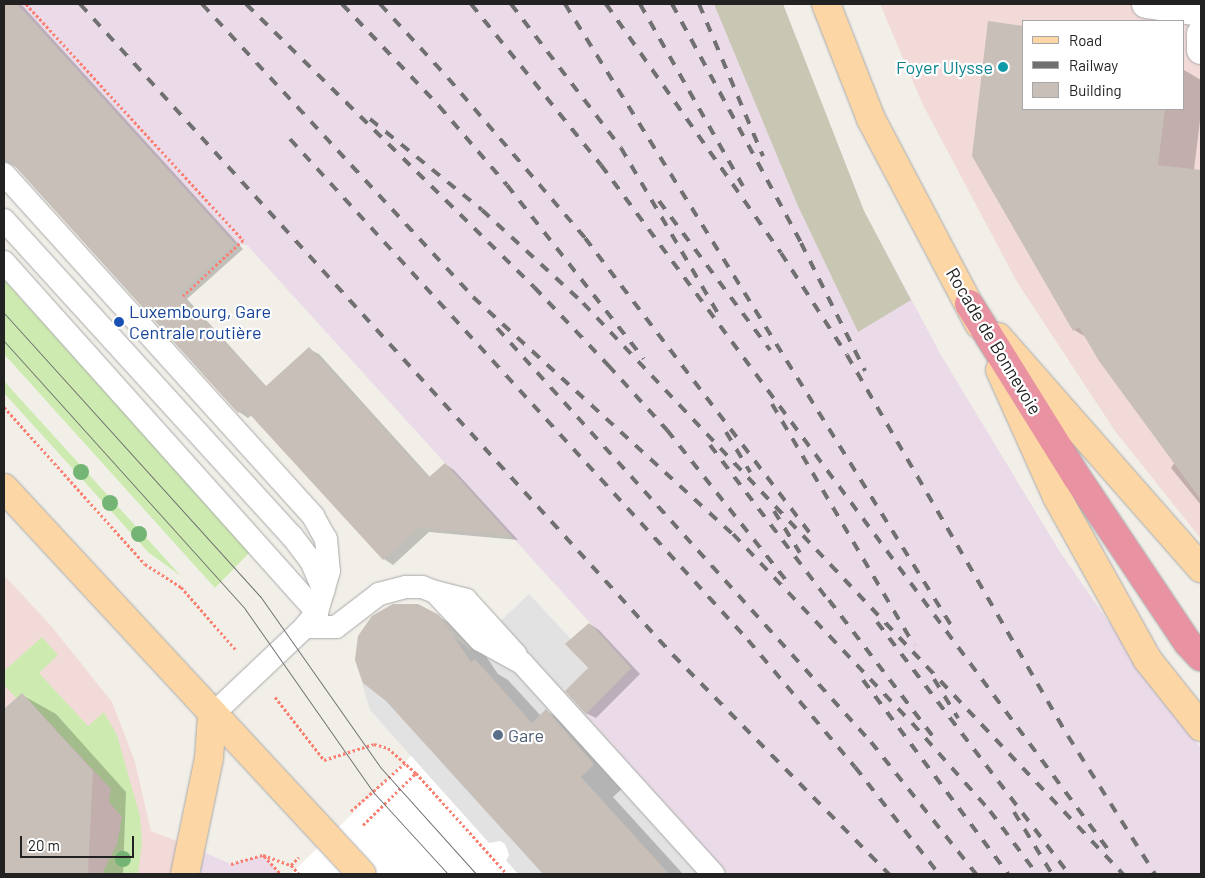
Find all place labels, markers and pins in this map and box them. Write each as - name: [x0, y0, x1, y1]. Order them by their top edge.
- place label: Foyer Ulysse: [896, 56, 993, 78]
- marker: Foyer Ulysse: [997, 61, 1009, 73]
- place label: Luxembourg, Gare Centrale routière: [129, 301, 271, 344]
- marker: Luxembourg, Gare Centrale routière: [113, 316, 125, 328]
- place label: Gare: [508, 724, 544, 746]
- marker: Gare: [492, 729, 504, 741]

